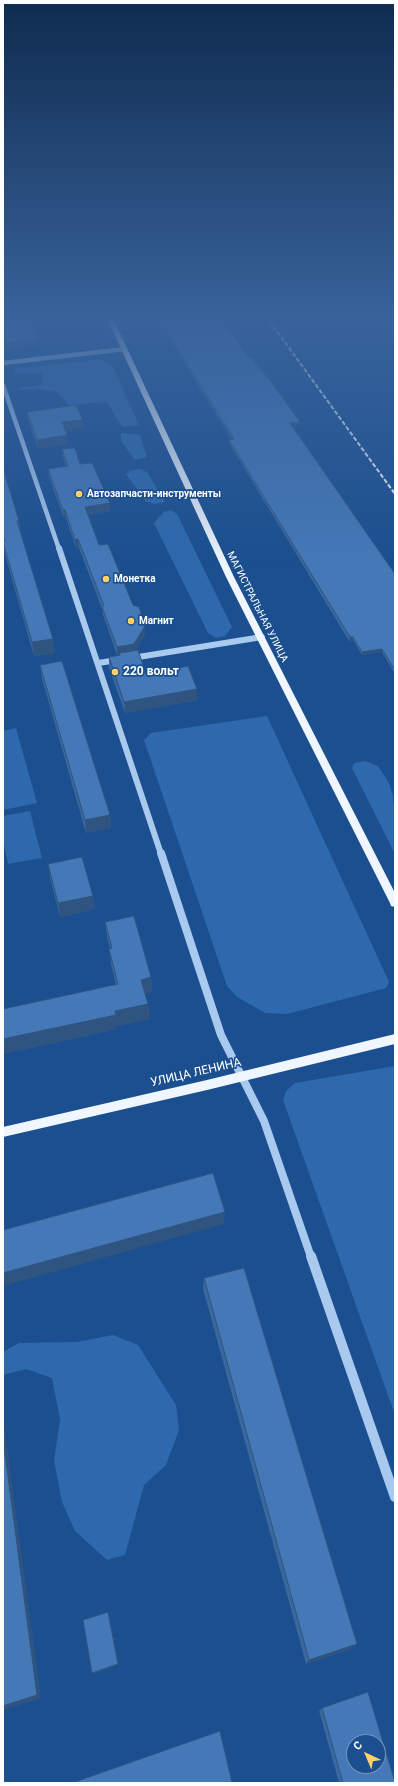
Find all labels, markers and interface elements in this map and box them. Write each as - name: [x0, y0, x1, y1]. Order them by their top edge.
- place label: Автозапчасти-инструменты: [87, 488, 221, 500]
- marker: Автозапчасти-инструменты: [74, 489, 84, 499]
- street label: МАГИСТРАЛЬНАЯ УЛИЦА: [224, 550, 290, 664]
- place label: Монетка: [114, 573, 155, 585]
- marker: Монетка: [101, 574, 111, 584]
- place label: Магнит: [139, 615, 174, 627]
- marker: Магнит: [126, 616, 136, 626]
- place label: 220 вольт: [123, 665, 179, 679]
- marker: 220 вольт: [110, 667, 120, 677]
- street label: УЛИЦА ЛЕНИНА: [149, 1056, 243, 1090]
- north arrow: [346, 1734, 386, 1774]
- text: С: [351, 1739, 365, 1753]

